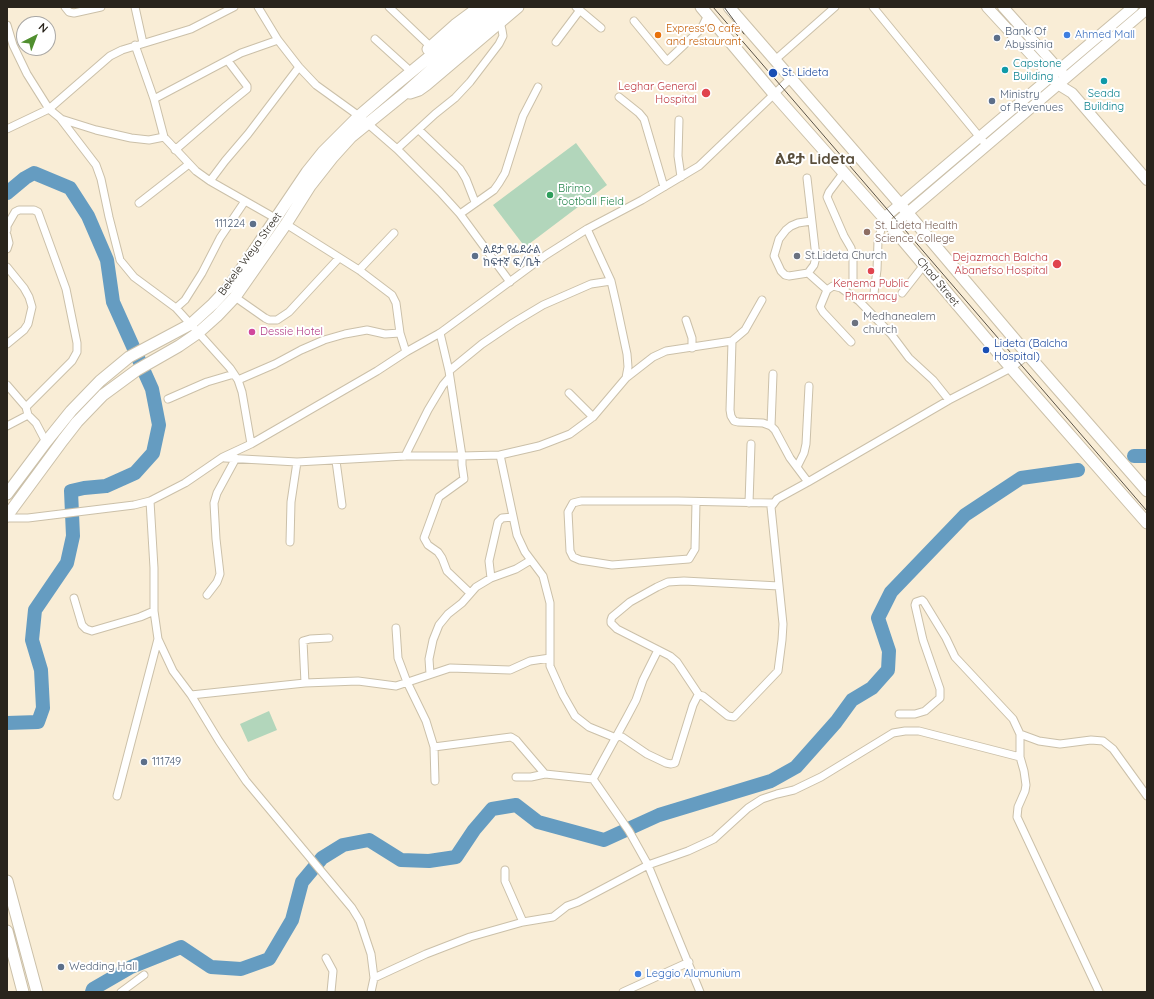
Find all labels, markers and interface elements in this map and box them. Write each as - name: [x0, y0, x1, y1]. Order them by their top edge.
- north arrow: [16, 16, 56, 56]
- text: N: [36, 20, 51, 36]
- place label: Express'O cafe and restaurant: [666, 22, 741, 48]
- place label: Bank Of Abyssinia: [1005, 25, 1053, 51]
- place label: Ahmed Mall: [1075, 28, 1135, 42]
- marker: Express'O cafe and restaurant: [653, 30, 663, 40]
- marker: Ahmed Mall: [1062, 30, 1072, 40]
- marker: Bank Of Abyssinia: [992, 33, 1002, 43]
- place label: Capstone Building: [1013, 57, 1062, 83]
- marker: Capstone Building: [1000, 65, 1010, 75]
- place label: St. Lideta: [782, 66, 828, 80]
- marker: St. Lideta: [767, 67, 779, 79]
- marker: Seada Building: [1099, 76, 1109, 86]
- place label: Leghar General Hospital: [618, 80, 697, 106]
- marker: Leghar General Hospital: [700, 87, 712, 99]
- place label: Seada Building: [1084, 87, 1124, 113]
- place label: Ministry of Revenues: [1000, 88, 1063, 114]
- marker: Ministry of Revenues: [987, 96, 997, 106]
- district label: ልደታ Lideta: [775, 150, 855, 168]
- place label: Birimo football Field: [558, 182, 624, 208]
- marker: Birimo football Field: [545, 190, 555, 200]
- street label: Bekele Weya Street: [215, 210, 285, 298]
- place label: 111224: [215, 217, 245, 231]
- marker: 111224: [248, 219, 258, 229]
- place label: St. Lideta Health Science College: [875, 219, 958, 245]
- marker: St. Lideta Health Science College: [862, 227, 872, 237]
- place label: ልደታ የፌደራል ከፍተኛ ፍ/ቤት: [483, 243, 541, 269]
- place label: St.Lideta Church: [805, 249, 887, 263]
- marker: ልደታ የፌደራል ከፍተኛ ፍ/ቤት: [470, 251, 480, 261]
- marker: St.Lideta Church: [792, 251, 802, 261]
- place label: Dejazmach Balcha Abanefso Hospital: [952, 251, 1048, 277]
- street label: Chad Street: [914, 255, 962, 309]
- marker: Dejazmach Balcha Abanefso Hospital: [1051, 258, 1063, 270]
- marker: Kenema Public Pharmacy: [866, 266, 876, 276]
- place label: Kenema Public Pharmacy: [833, 277, 909, 303]
- place label: Medhanealem church: [863, 310, 936, 336]
- marker: Medhanealem church: [850, 318, 860, 328]
- place label: Dessie Hotel: [260, 325, 323, 339]
- marker: Dessie Hotel: [247, 327, 257, 337]
- place label: Lideta (Balcha Hospital): [994, 337, 1067, 363]
- marker: Lideta (Balcha Hospital): [981, 345, 991, 355]
- place label: 111749: [152, 755, 181, 769]
- marker: 111749: [139, 757, 149, 767]
- place label: Wedding Hall: [69, 960, 137, 974]
- marker: Wedding Hall: [56, 962, 66, 972]
- place label: Leggio Alumunium: [646, 967, 741, 981]
- marker: Leggio Alumunium: [633, 969, 643, 979]

